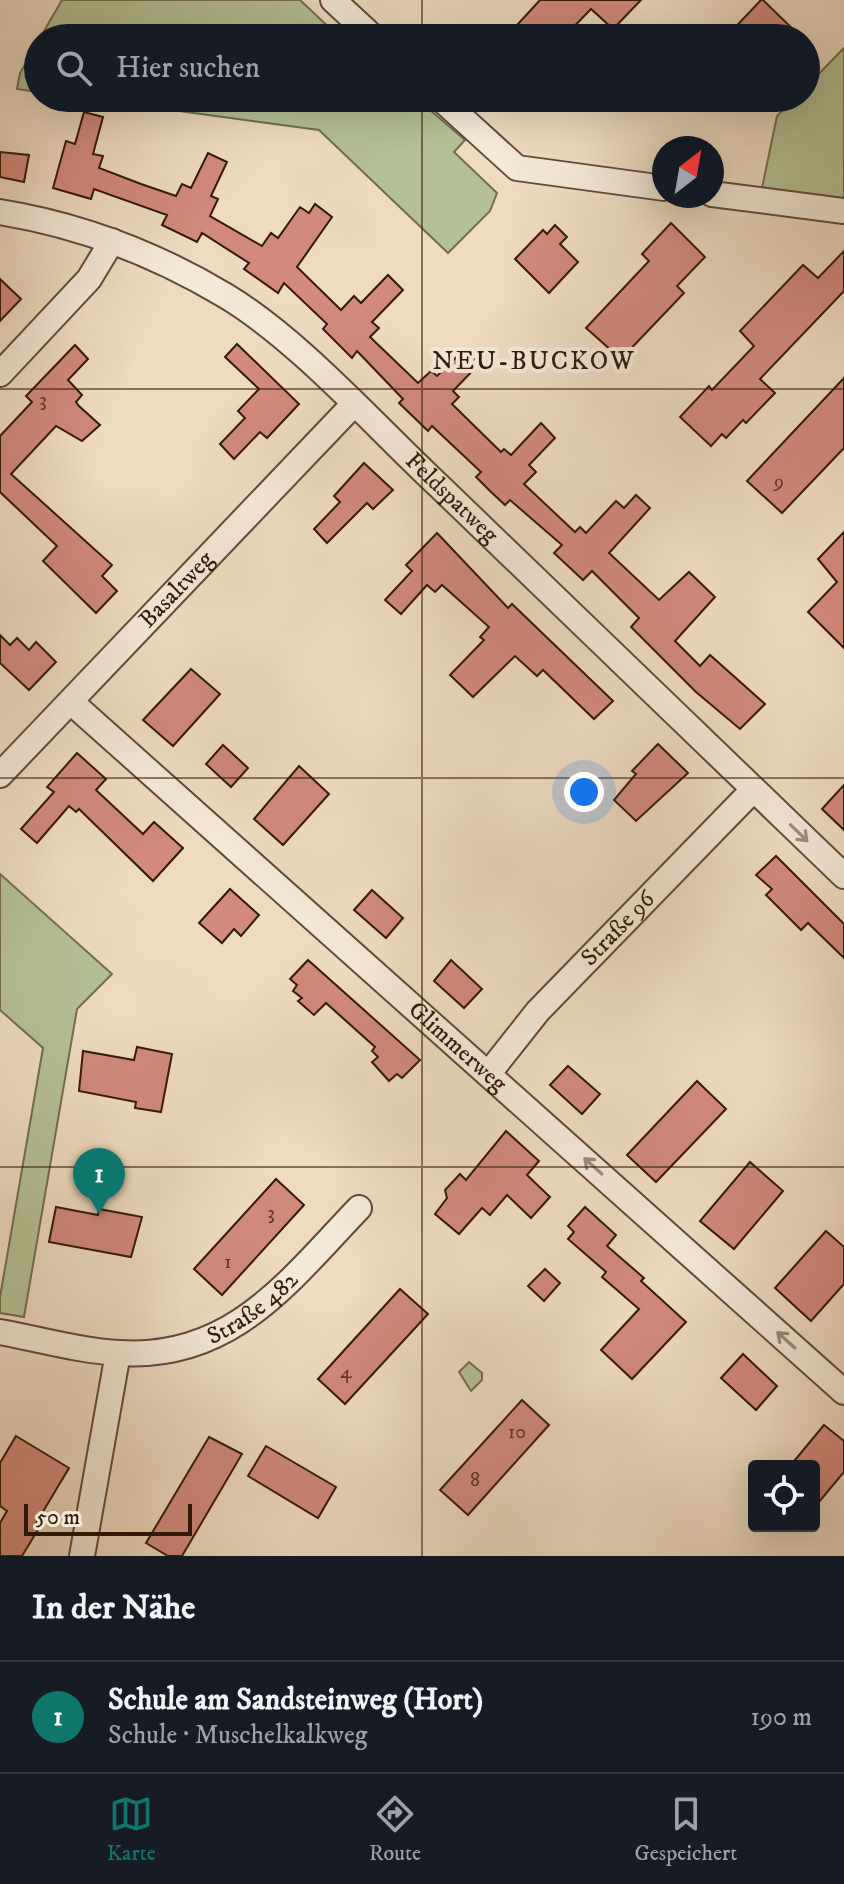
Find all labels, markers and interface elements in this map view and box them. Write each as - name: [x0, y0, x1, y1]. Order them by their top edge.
- search box: [24, 24, 820, 112]
- icon: search: [52, 46, 96, 90]
- text: Hier suchen: [116, 50, 260, 87]
- north arrow: [652, 136, 724, 208]
- district label: NEU-BUCKOW: [432, 345, 636, 378]
- house number: 3: [39, 388, 47, 413]
- street label: Feldspatweg: [399, 446, 505, 550]
- house number: 9: [773, 470, 784, 495]
- street label: Basaltweg: [133, 545, 221, 635]
- your location: [564, 772, 604, 812]
- one-way arrow: [789, 823, 808, 842]
- street label: Straße 96: [575, 884, 663, 973]
- street label: Glimmerweg: [402, 995, 513, 1099]
- pin: 1: [73, 1148, 125, 1214]
- one-way arrow: [583, 1158, 603, 1176]
- house number: 3: [267, 1201, 275, 1226]
- house number: 1: [224, 1250, 232, 1275]
- street label: Straße 482: [202, 1265, 305, 1352]
- one-way arrow: [776, 1331, 796, 1350]
- house number: 4: [340, 1360, 352, 1385]
- house number: 10: [508, 1420, 526, 1445]
- map controls: [748, 1460, 820, 1532]
- button: locate: [748, 1460, 820, 1532]
- house number: 8: [470, 1468, 480, 1493]
- scale bar: [24, 1500, 192, 1536]
- text: 50 m: [36, 1504, 80, 1531]
- text: In der Nähe: [32, 1587, 195, 1629]
- text: Schule am Sandsteinweg (Hort): [108, 1682, 483, 1719]
- text: 1: [53, 1701, 63, 1734]
- text: 190 m: [750, 1701, 812, 1734]
- text: Schule · Muschelkalkweg: [108, 1719, 367, 1752]
- tab: Karte: [107, 1792, 156, 1867]
- tab: Route: [369, 1792, 421, 1867]
- tab: Gespeichert: [634, 1792, 737, 1867]

